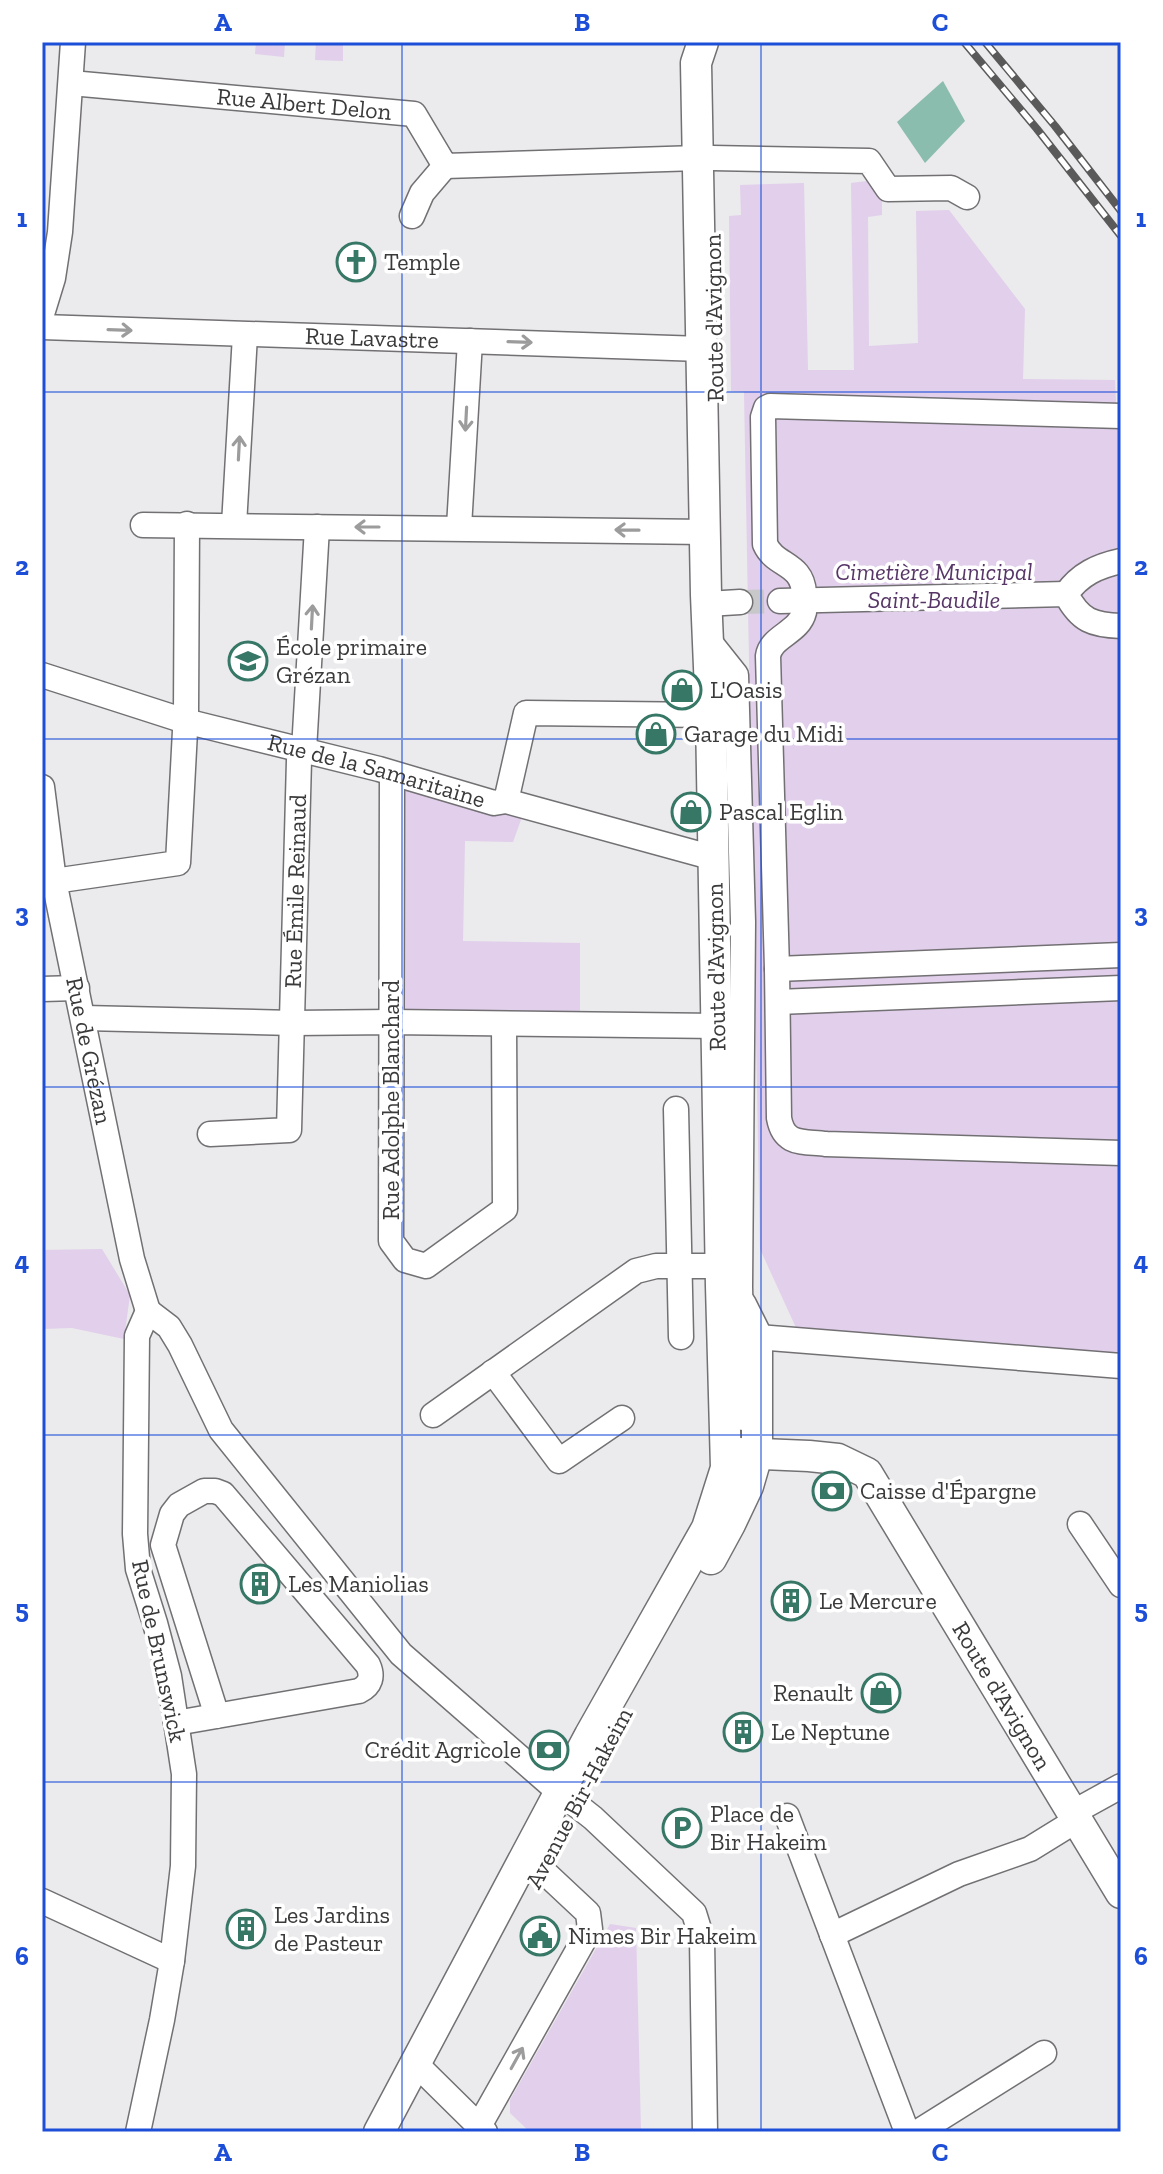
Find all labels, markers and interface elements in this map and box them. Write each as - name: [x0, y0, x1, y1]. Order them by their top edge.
- text: A: [214, 6, 232, 38]
- text: B: [574, 6, 590, 38]
- text: C: [932, 6, 948, 38]
- street label: Rue Albert Delon: [215, 81, 393, 126]
- text: 1: [17, 202, 28, 234]
- text: 1: [1136, 202, 1147, 234]
- street label: Route d'Avignon: [698, 233, 729, 402]
- church icon: Temple: [335, 241, 377, 283]
- place label: Temple: [384, 247, 460, 276]
- street label: Rue Lavastre: [304, 321, 439, 354]
- one-way arrow: [106, 323, 133, 338]
- one-way arrow: [506, 335, 533, 350]
- one-way arrow: [458, 405, 473, 432]
- one-way arrow: [231, 435, 246, 462]
- one-way arrow: [354, 519, 381, 535]
- one-way arrow: [614, 523, 641, 538]
- text: 2: [15, 550, 29, 582]
- text: 2: [1134, 550, 1148, 582]
- park label: Cimetière Municipal Saint-Baudile: [835, 557, 1033, 614]
- one-way arrow: [305, 604, 320, 630]
- place label: École primaire Grézan: [276, 632, 427, 689]
- school or university icon: École primaire Grézan: [227, 640, 269, 682]
- shop icon: L'Oasis: [661, 669, 703, 711]
- place label: L'Oasis: [710, 675, 783, 704]
- shop icon: Garage du Midi: [635, 713, 677, 755]
- place label: Garage du Midi: [684, 719, 844, 748]
- street label: Rue de la Samaritaine: [265, 727, 489, 814]
- shop icon: Pascal Eglin: [670, 791, 712, 833]
- street label: Rue Émile Reinaud: [278, 794, 312, 989]
- place label: Pascal Eglin: [719, 797, 844, 826]
- street label: Route d'Avignon: [700, 882, 731, 1051]
- text: 3: [15, 897, 29, 929]
- text: 3: [1134, 897, 1148, 929]
- street label: Rue de Grézan: [60, 974, 119, 1127]
- street label: Rue Adolphe Blanchard: [376, 980, 405, 1220]
- text: 4: [15, 1245, 30, 1277]
- text: 4: [1134, 1245, 1149, 1277]
- bank icon: Caisse d'Épargne: [811, 1470, 853, 1512]
- place label: Caisse d'Épargne: [860, 1476, 1036, 1505]
- street label: Rue de Brunswick: [126, 1557, 193, 1745]
- building icon: Les Maniolias: [239, 1563, 281, 1605]
- place label: Les Maniolias: [288, 1569, 429, 1598]
- building icon: Le Mercure: [770, 1580, 812, 1622]
- place label: Le Mercure: [819, 1586, 937, 1615]
- text: 5: [15, 1593, 29, 1625]
- text: 5: [1134, 1593, 1148, 1625]
- street label: Route d'Avignon: [946, 1616, 1058, 1775]
- shop icon: Renault: [860, 1672, 902, 1714]
- place label: Renault: [773, 1678, 853, 1707]
- street label: Avenue Bir-Hakeim: [519, 1702, 639, 1893]
- building icon: Le Neptune: [722, 1711, 764, 1753]
- place label: Le Neptune: [771, 1717, 890, 1746]
- bank icon: Crédit Agricole: [528, 1729, 570, 1771]
- place label: Crédit Agricole: [364, 1735, 521, 1764]
- place label: Place de Bir Hakeim: [710, 1799, 827, 1856]
- parking icon: Place de Bir Hakeim: [661, 1807, 703, 1849]
- place label: Les Jardins de Pasteur: [274, 1900, 390, 1957]
- building icon: Les Jardins de Pasteur: [225, 1908, 267, 1950]
- public building icon: Nimes Bir Hakeim: [519, 1915, 561, 1957]
- place label: Nimes Bir Hakeim: [568, 1921, 757, 1950]
- text: 6: [15, 1940, 29, 1972]
- text: 6: [1134, 1940, 1148, 1972]
- one-way arrow: [509, 2047, 525, 2070]
- text: A: [214, 2136, 232, 2168]
- text: B: [574, 2136, 590, 2168]
- text: C: [932, 2136, 948, 2168]

